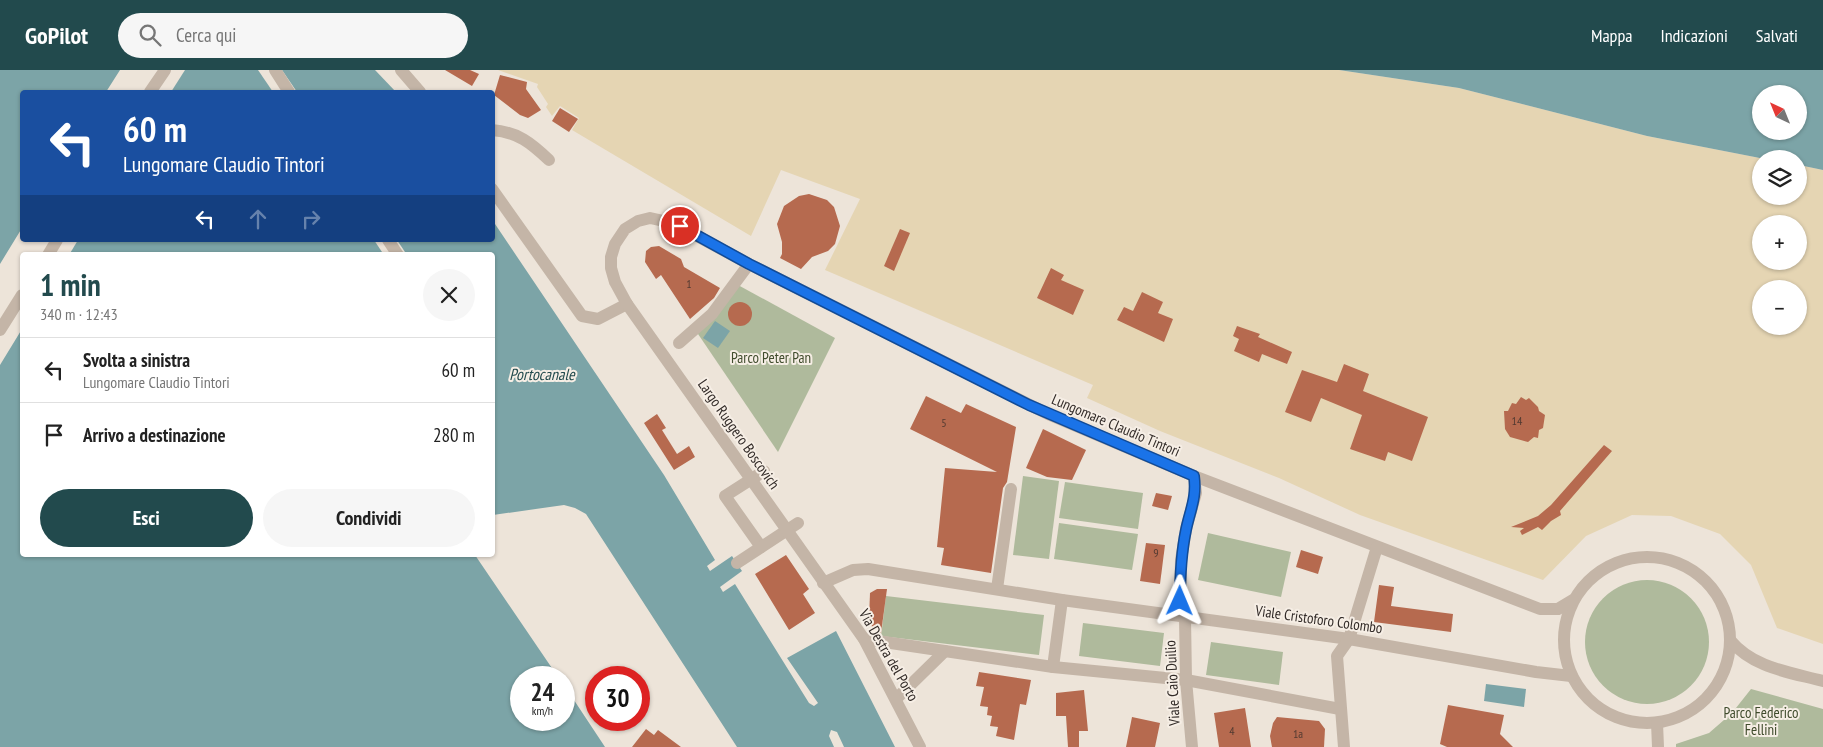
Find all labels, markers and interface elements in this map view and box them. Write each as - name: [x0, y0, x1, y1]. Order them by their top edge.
- search box: [118, 13, 468, 58]
- text: GoPilot: [25, 20, 88, 51]
- icon: search: [136, 21, 164, 49]
- text: Cerca qui: [176, 23, 236, 47]
- text: Mappa: [1591, 24, 1632, 47]
- text: Indicazioni: [1660, 24, 1728, 47]
- text: Salvati: [1756, 24, 1798, 47]
- north arrow: [1752, 85, 1808, 140]
- map controls: [1752, 85, 1807, 335]
- text: 60 m: [123, 106, 187, 152]
- icon: left: [40, 110, 105, 175]
- text: Lungomare Claudio Tintori: [123, 150, 325, 178]
- button: layers: [1752, 150, 1807, 205]
- icon: left: [191, 205, 219, 233]
- icon: ahead: [244, 205, 272, 233]
- icon: right: [297, 205, 325, 233]
- pin: [659, 205, 701, 247]
- icon: arrive: [666, 212, 694, 240]
- button: +: [1752, 215, 1807, 270]
- text: 1 min: [40, 265, 101, 304]
- button: close: [423, 269, 475, 321]
- house number: 1: [686, 276, 692, 291]
- button: −: [1752, 280, 1807, 335]
- text: 340 m · 12:43: [40, 304, 118, 324]
- text: Svolta a sinistra: [83, 348, 190, 372]
- park label: Parco Peter Pan: [731, 348, 811, 367]
- icon: left: [40, 356, 68, 384]
- text: 60 m: [442, 358, 475, 382]
- water label: Portocanale: [509, 364, 576, 384]
- text: Lungomare Claudio Tintori: [83, 372, 230, 392]
- street label: Largo Ruggero Boscovich: [694, 375, 784, 493]
- street label: Lungomare Claudio Tintori: [1049, 389, 1183, 461]
- house number: 14: [1512, 413, 1523, 428]
- house number: 5: [941, 415, 947, 430]
- icon: arrive: [40, 421, 68, 449]
- text: Arrivo a destinazione: [83, 423, 226, 447]
- text: 280 m: [433, 423, 475, 447]
- button: Esci: [40, 489, 253, 547]
- button: Condividi: [263, 489, 475, 547]
- house number: 9: [1153, 545, 1159, 560]
- position arrow: [1153, 574, 1205, 626]
- street label: Viale Cristoforo Colombo: [1253, 601, 1384, 637]
- street label: Via Destra del Porto: [855, 605, 923, 704]
- street label: Viale Caio Duilio: [1160, 640, 1184, 727]
- speed limit sign: 30: [585, 666, 650, 731]
- text: 24: [531, 676, 554, 708]
- text: km/h: [532, 703, 553, 718]
- park label: Parco Federico Fellini: [1723, 703, 1799, 739]
- house number: 4: [1229, 723, 1235, 738]
- house number: 1a: [1293, 726, 1303, 741]

